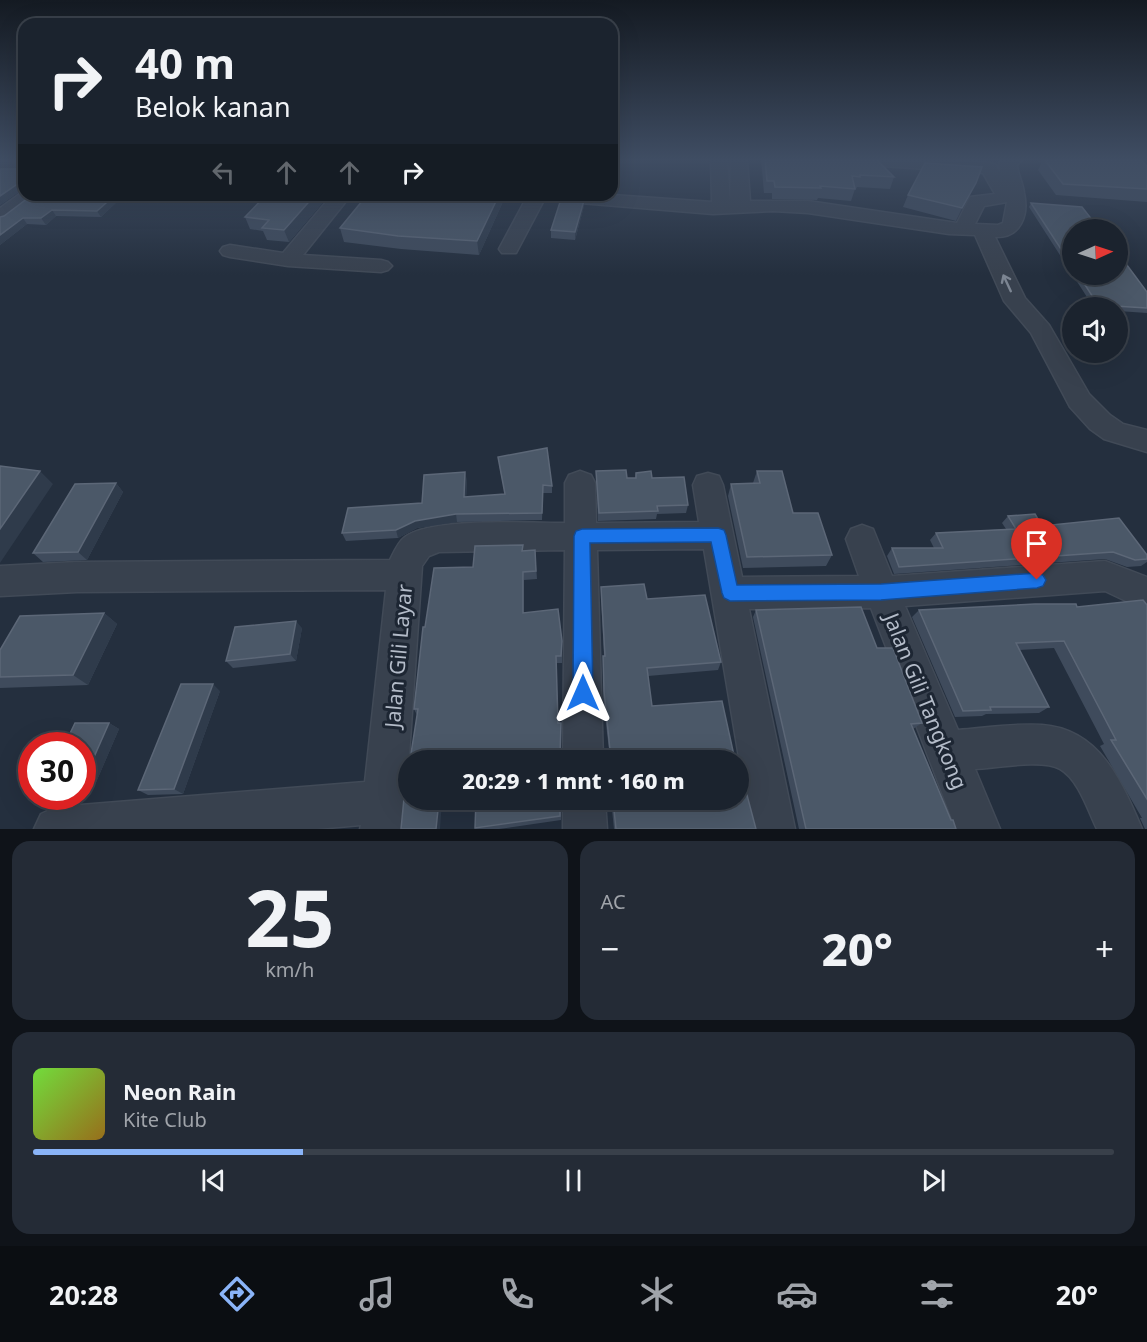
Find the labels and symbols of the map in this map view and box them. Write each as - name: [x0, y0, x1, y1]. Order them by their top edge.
- north arrow: [1062, 219, 1128, 285]
- one-way arrow: [1000, 275, 1012, 293]
- pin: [1011, 518, 1062, 580]
- street label: Jalan Gili Layar: [378, 583, 418, 731]
- street label: Jalan Gili Tangkong: [877, 607, 974, 793]
- position arrow: [551, 661, 615, 725]
- speed limit sign: 30: [18, 732, 96, 810]

